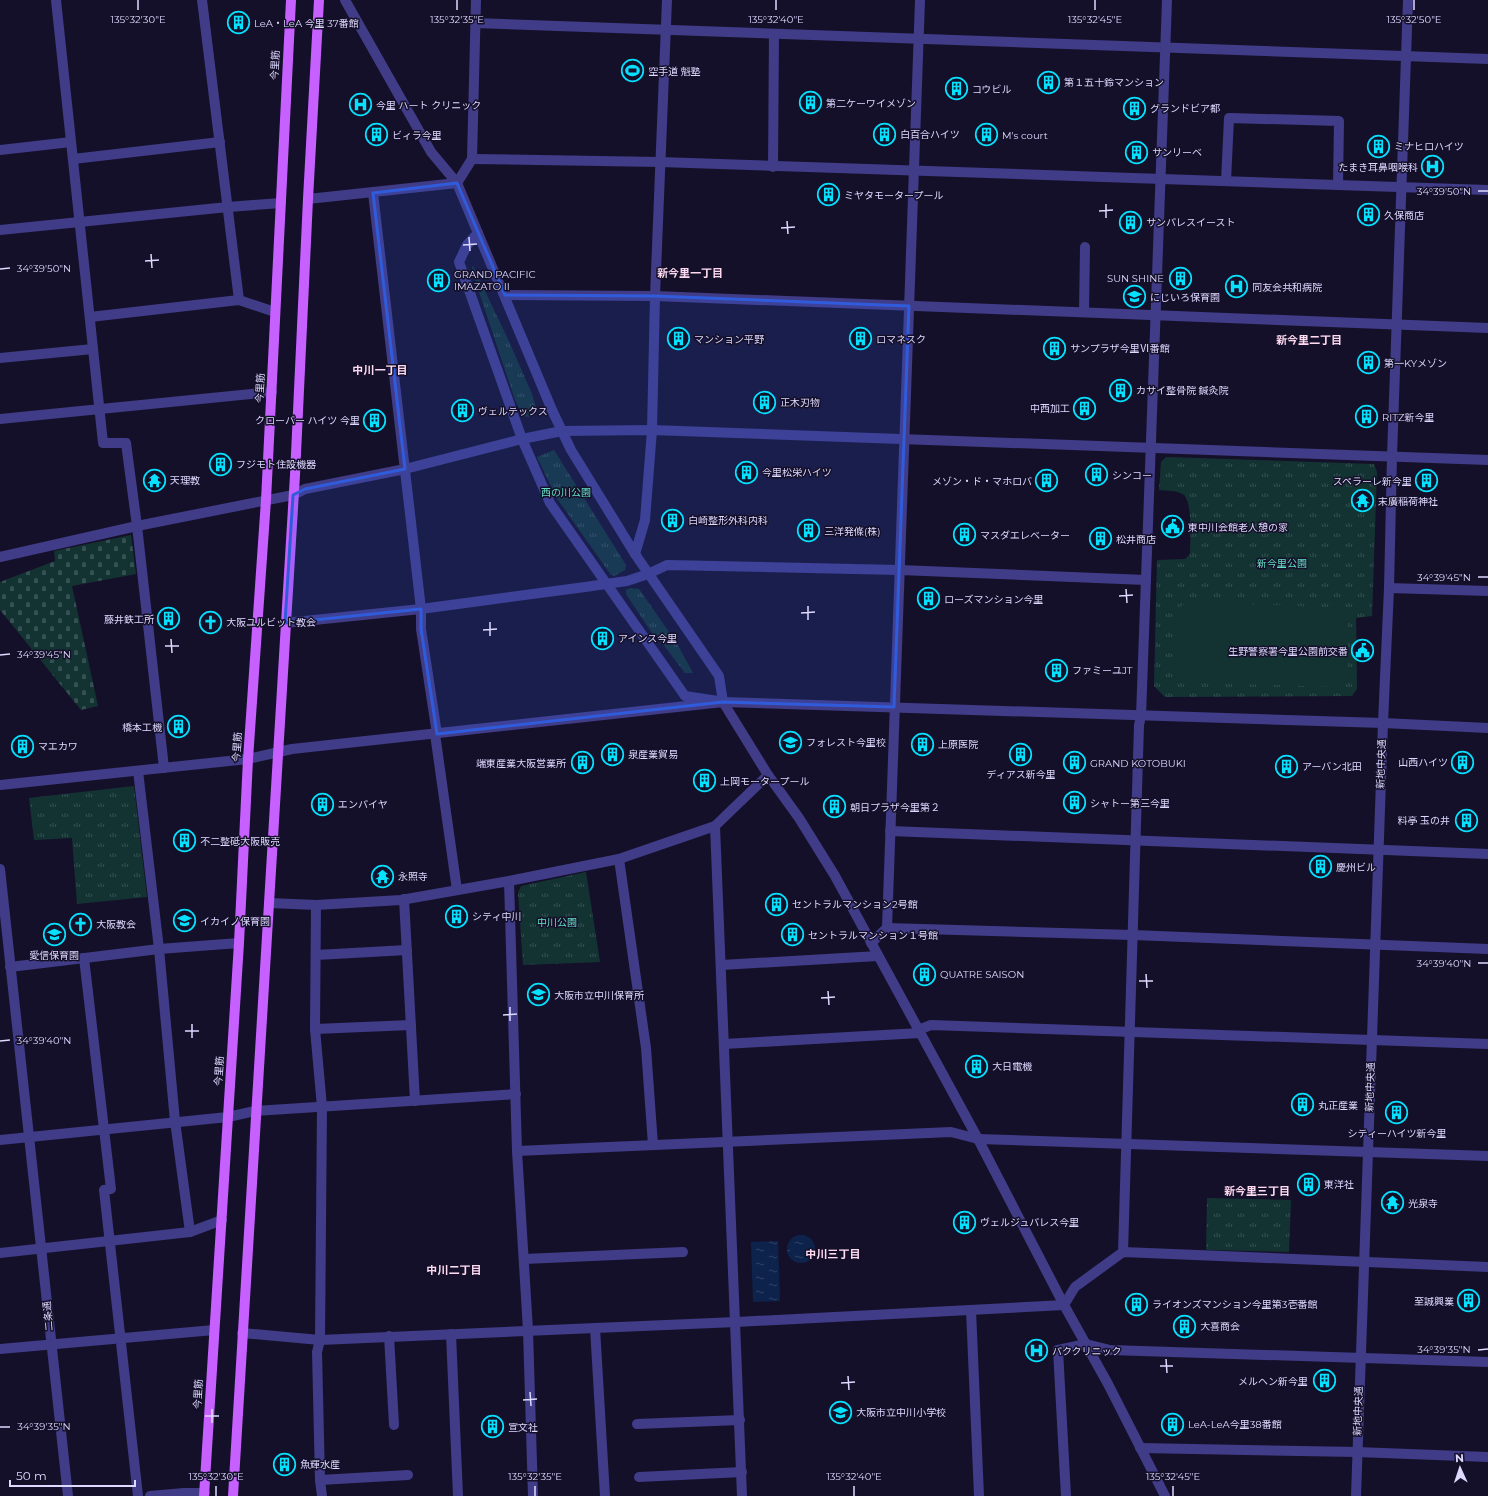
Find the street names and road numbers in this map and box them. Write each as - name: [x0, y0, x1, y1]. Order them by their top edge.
- street label: 今里筋: [268, 50, 282, 80]
- street label: 今里筋: [253, 373, 267, 403]
- street label: 今里筋: [229, 732, 245, 762]
- street label: 新地中央通: [1374, 739, 1388, 789]
- street label: 今里筋: [211, 1056, 227, 1086]
- street label: 新地中央通: [1363, 1062, 1377, 1112]
- street label: 二条通: [40, 1300, 56, 1332]
- street label: 今里筋: [191, 1379, 205, 1409]
- street label: 新地中央通: [1351, 1386, 1365, 1436]

